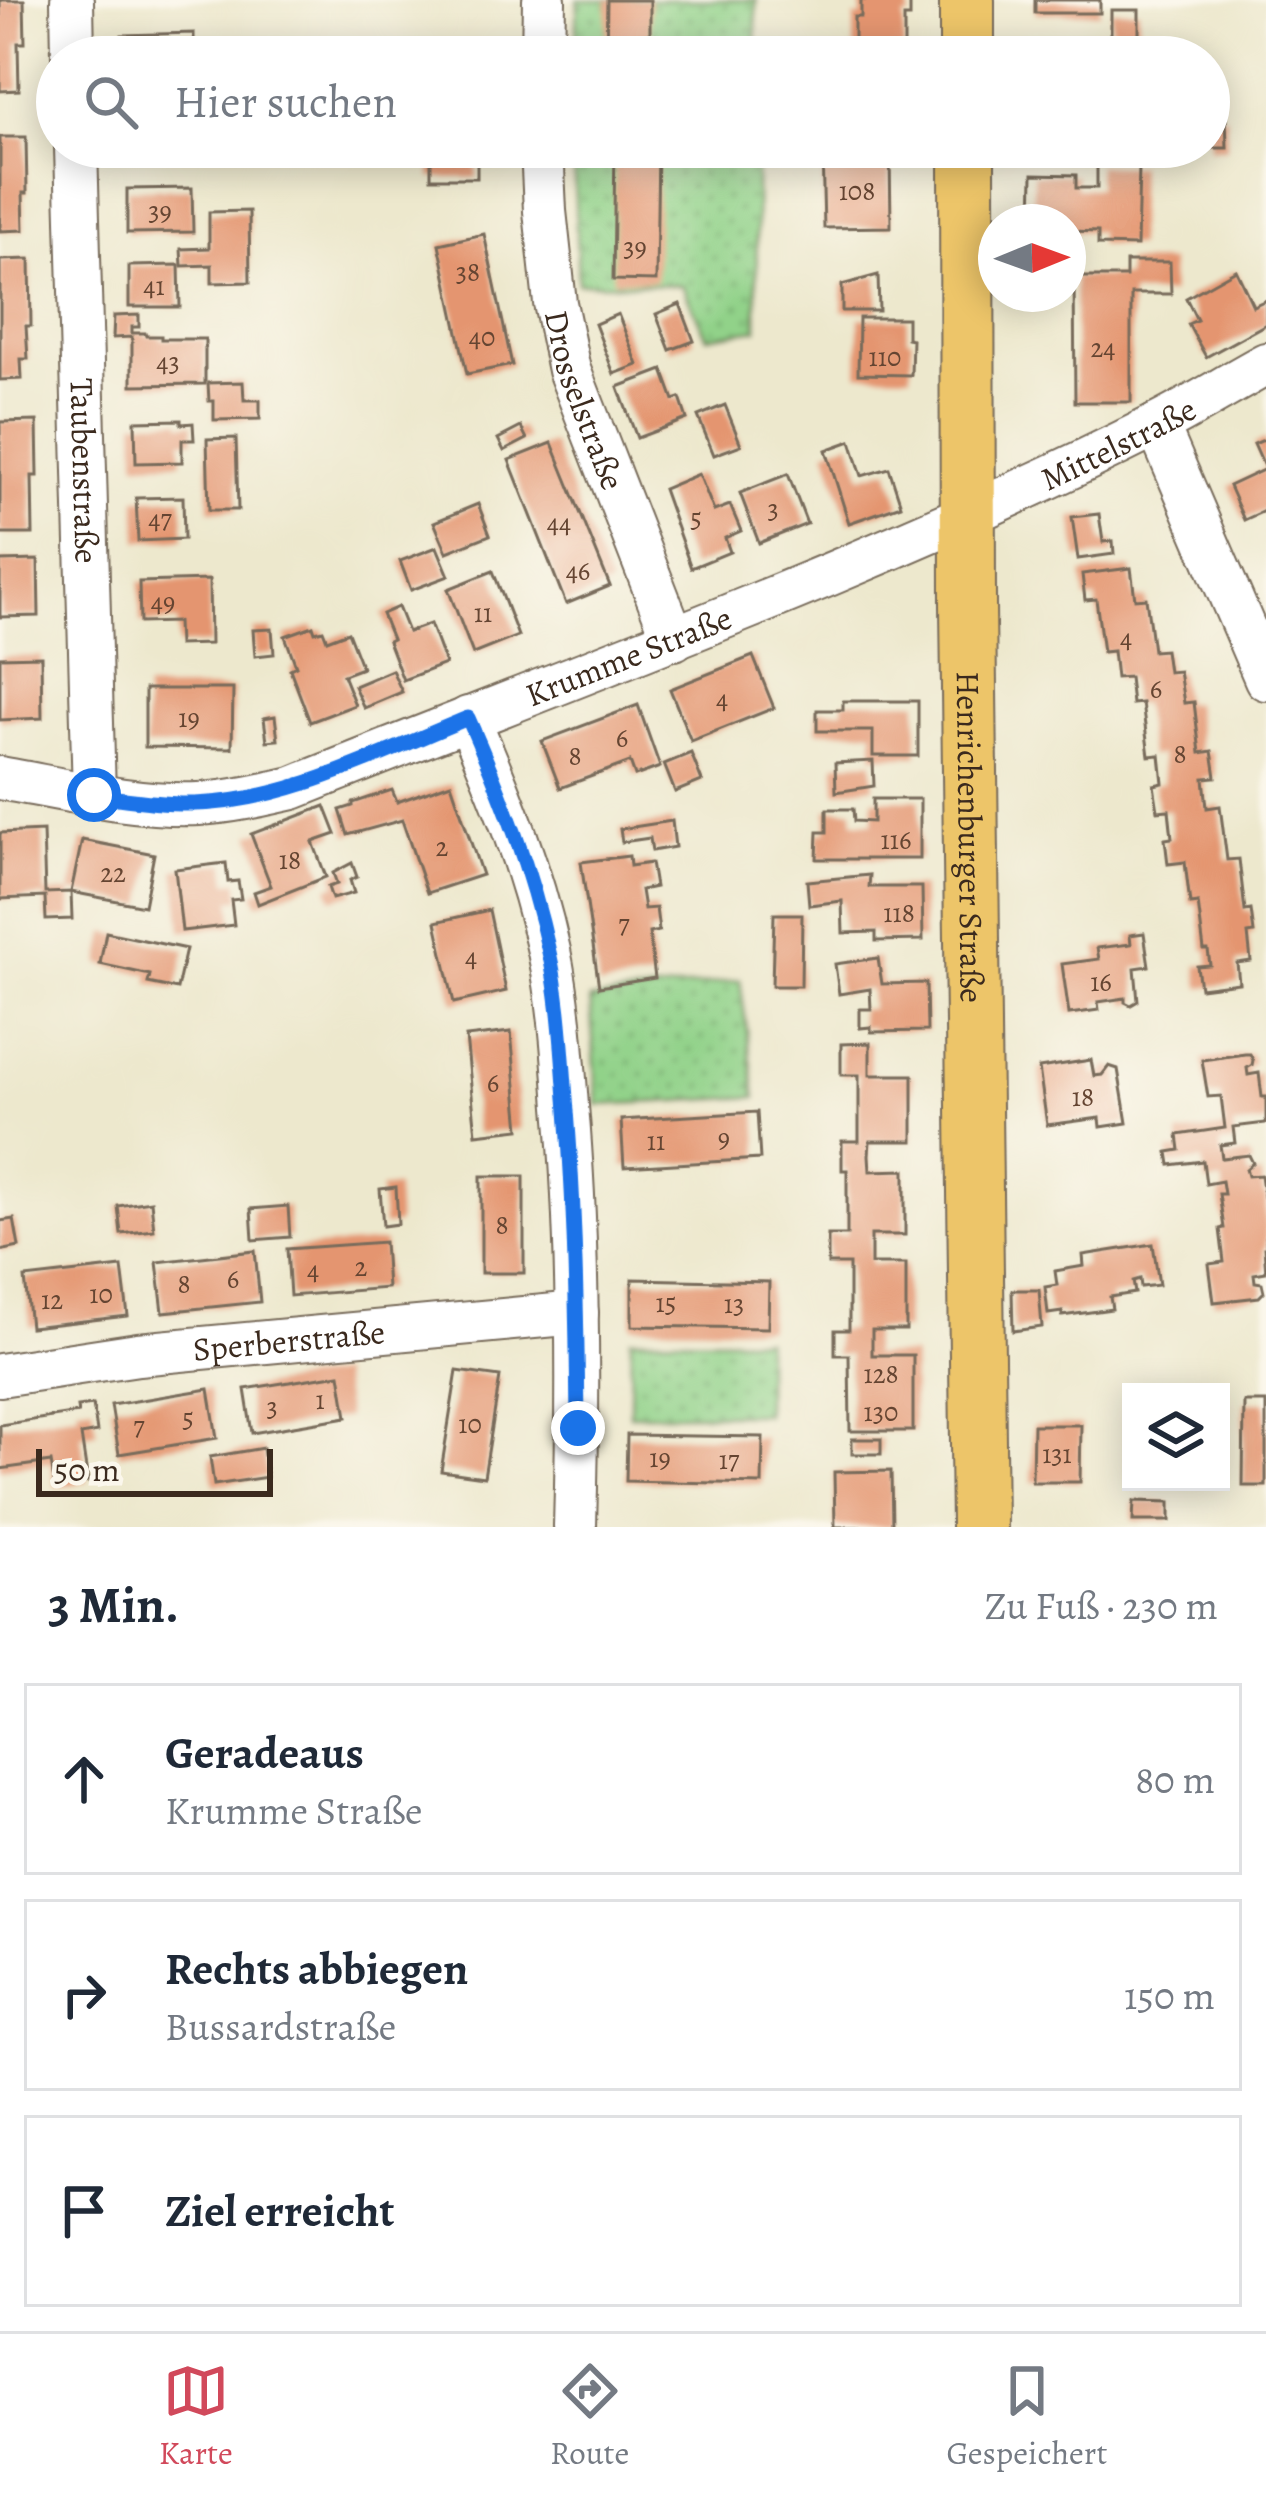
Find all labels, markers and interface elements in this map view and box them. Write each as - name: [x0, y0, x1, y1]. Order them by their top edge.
- search box: [36, 36, 1230, 168]
- icon: search: [78, 69, 144, 135]
- text: Hier suchen: [174, 71, 397, 133]
- house number: 108: [839, 173, 875, 209]
- house number: 39: [148, 193, 172, 229]
- north arrow: [978, 204, 1086, 312]
- house number: 39: [623, 229, 647, 265]
- house number: 38: [456, 254, 480, 290]
- house number: 41: [143, 268, 165, 304]
- street label: Drosselstraße: [535, 306, 636, 496]
- house number: 40: [469, 319, 495, 355]
- house number: 24: [1090, 330, 1116, 366]
- house number: 110: [869, 339, 901, 375]
- house number: 43: [156, 344, 180, 380]
- street label: Taubenstraße: [60, 378, 110, 564]
- street label: Mittelstraße: [1033, 386, 1204, 501]
- house number: 3: [767, 491, 779, 527]
- house number: 5: [690, 500, 702, 536]
- house number: 47: [148, 501, 172, 537]
- house number: 44: [547, 505, 571, 541]
- house number: 46: [566, 553, 590, 589]
- house number: 49: [151, 584, 175, 620]
- house number: 11: [474, 595, 492, 631]
- street label: Krumme Straße: [519, 595, 738, 717]
- house number: 4: [1120, 620, 1132, 656]
- street label: Henrichenburger Straße: [946, 671, 995, 1003]
- house number: 6: [1150, 671, 1162, 707]
- house number: 4: [716, 681, 728, 717]
- house number: 19: [178, 700, 200, 736]
- house number: 6: [616, 720, 628, 756]
- house number: 8: [1173, 736, 1187, 772]
- house number: 8: [568, 738, 582, 774]
- route start: [67, 768, 121, 822]
- house number: 116: [881, 822, 911, 858]
- house number: 2: [436, 829, 449, 865]
- house number: 18: [279, 842, 301, 878]
- house number: 22: [100, 855, 126, 891]
- house number: 118: [883, 895, 915, 931]
- house number: 7: [618, 906, 630, 942]
- house number: 4: [465, 939, 477, 975]
- house number: 16: [1090, 964, 1112, 1000]
- house number: 6: [487, 1065, 499, 1101]
- house number: 18: [1072, 1079, 1094, 1115]
- house number: 9: [718, 1120, 730, 1156]
- house number: 11: [647, 1123, 665, 1159]
- house number: 8: [495, 1207, 509, 1243]
- house number: 2: [355, 1249, 368, 1285]
- house number: 4: [307, 1252, 319, 1288]
- house number: 6: [227, 1261, 239, 1297]
- house number: 8: [177, 1266, 191, 1302]
- house number: 10: [89, 1276, 113, 1312]
- house number: 12: [41, 1282, 63, 1318]
- house number: 15: [656, 1285, 676, 1321]
- house number: 13: [724, 1286, 744, 1322]
- street label: Sperberstraße: [191, 1309, 387, 1371]
- house number: 128: [863, 1356, 899, 1392]
- house number: 1: [315, 1382, 325, 1418]
- map controls: [1122, 1383, 1230, 1491]
- button: layers: [1122, 1383, 1230, 1491]
- house number: 3: [266, 1389, 278, 1425]
- house number: 130: [864, 1394, 898, 1430]
- house number: 5: [182, 1400, 194, 1436]
- route end: [551, 1401, 605, 1455]
- house number: 10: [458, 1406, 482, 1442]
- house number: 7: [133, 1408, 145, 1444]
- house number: 131: [1042, 1436, 1072, 1472]
- house number: 19: [649, 1440, 671, 1476]
- house number: 17: [719, 1442, 740, 1478]
- scale bar: [36, 1443, 273, 1496]
- text: 50 m: [54, 1447, 120, 1492]
- text: 3 Min.: [48, 1570, 179, 1640]
- text: Zu Fuß · 230 m: [984, 1579, 1218, 1632]
- text: Geradeaus: [165, 1722, 364, 1784]
- icon: ahead: [51, 1746, 117, 1812]
- text: 80 m: [1135, 1753, 1215, 1806]
- text: Krumme Straße: [165, 1784, 422, 1837]
- text: Rechts abbiegen: [165, 1938, 468, 2000]
- icon: right: [51, 1962, 117, 2028]
- text: 150 m: [1124, 1969, 1215, 2022]
- text: Bussardstraße: [165, 2000, 396, 2053]
- icon: arrive: [51, 2178, 117, 2244]
- text: Ziel erreicht: [165, 2180, 394, 2242]
- tab: Karte: [159, 2358, 233, 2475]
- tab: Route: [550, 2358, 629, 2475]
- tab: Gespeichert: [946, 2358, 1107, 2475]

